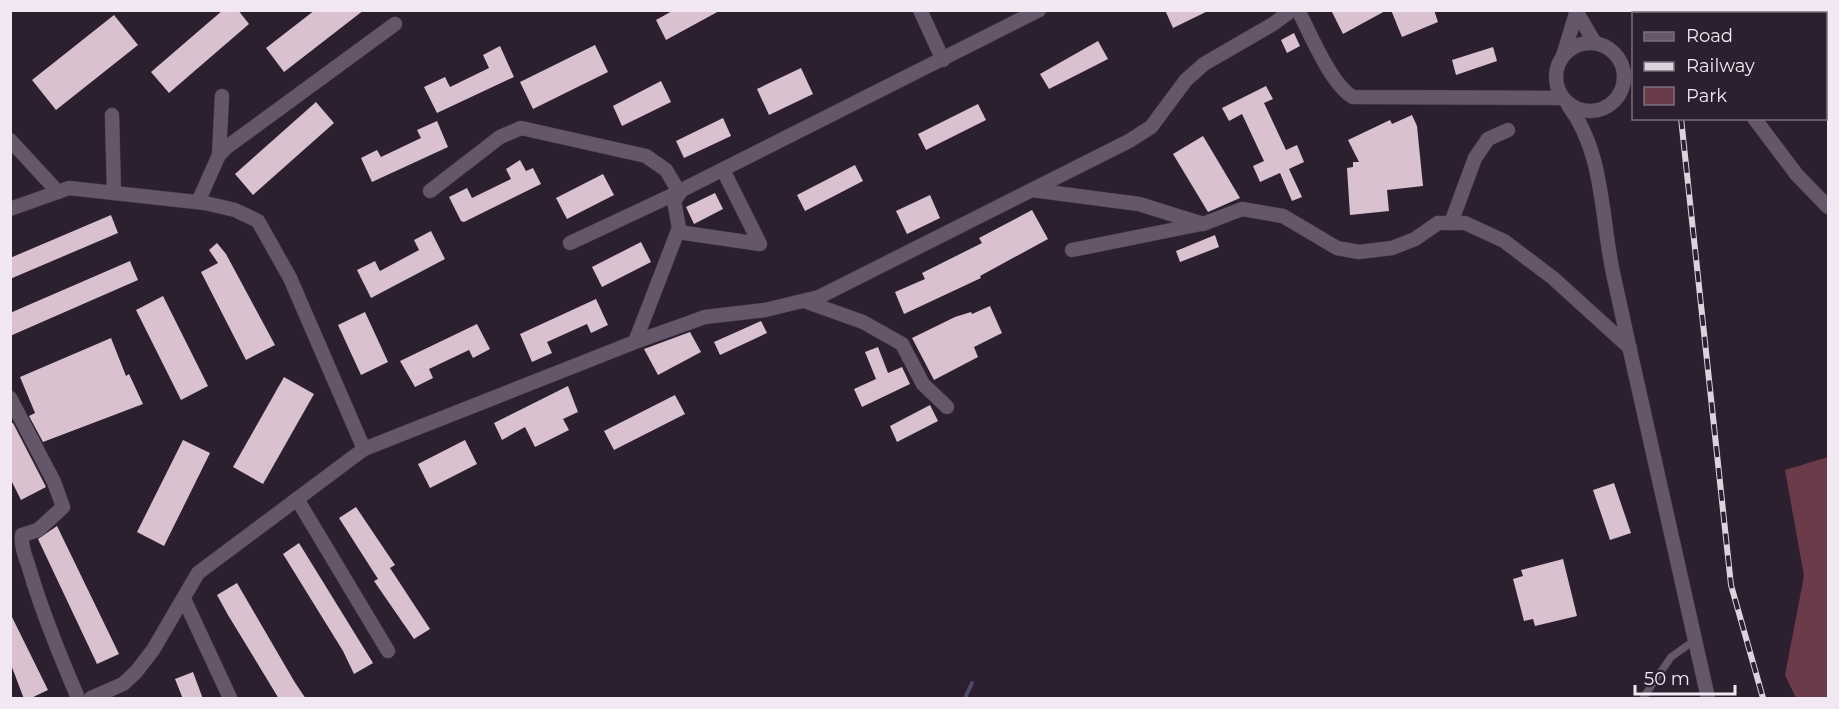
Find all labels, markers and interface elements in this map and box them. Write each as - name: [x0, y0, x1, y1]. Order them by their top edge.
- legend: [1632, 12, 1827, 120]
- text: Road: [1686, 25, 1733, 47]
- text: Railway: [1686, 55, 1755, 77]
- text: Park: [1686, 85, 1727, 107]
- scale bar: [1635, 658, 1736, 696]
- text: 50 m: [1644, 668, 1690, 690]

